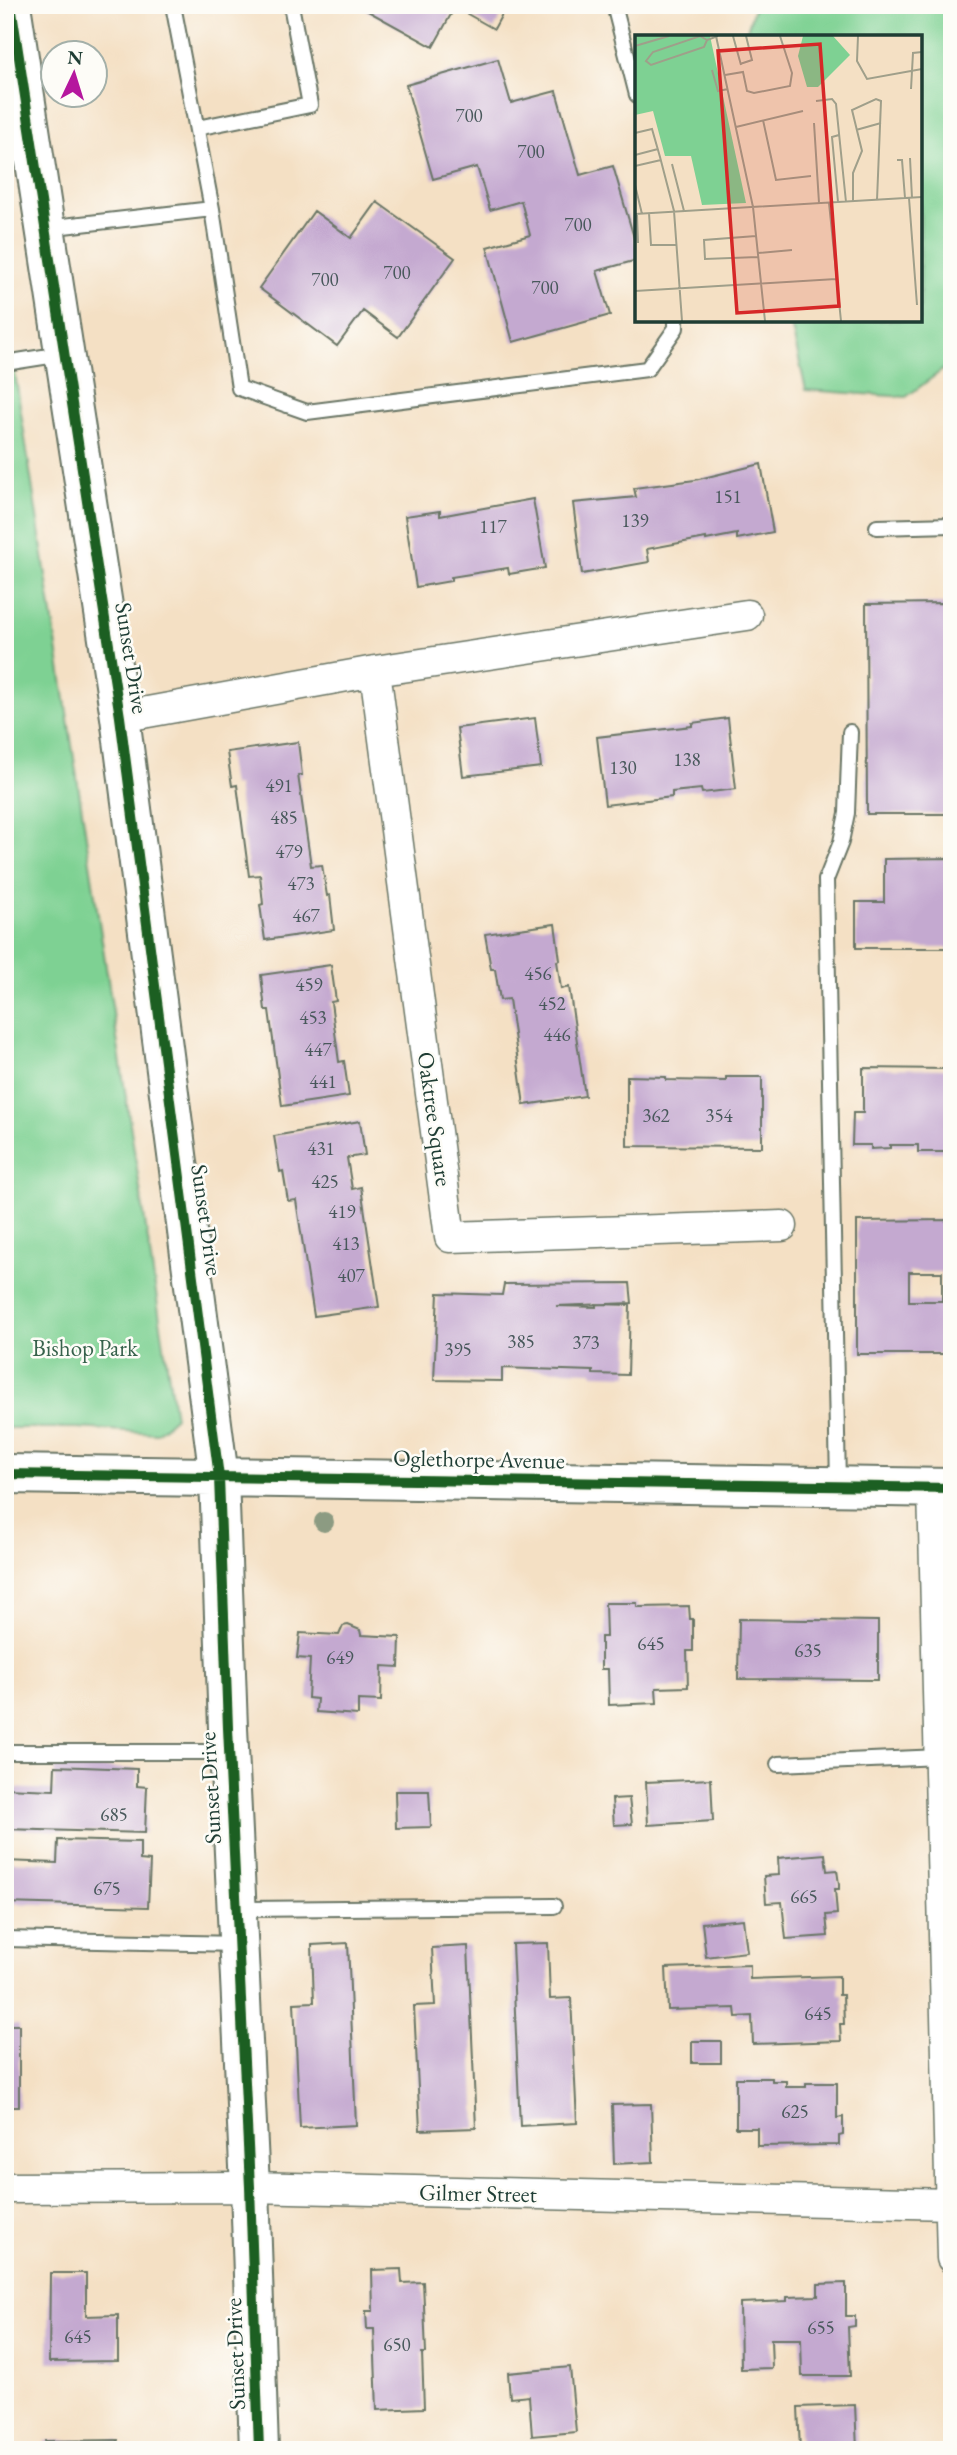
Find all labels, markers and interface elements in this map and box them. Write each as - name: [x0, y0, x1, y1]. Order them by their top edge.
- inset map: [635, 35, 922, 322]
- north arrow: [38, 38, 108, 108]
- text: N: [67, 45, 84, 71]
- house number: 700: [455, 103, 483, 128]
- house number: 700: [517, 139, 545, 164]
- house number: 700: [564, 212, 592, 237]
- house number: 700: [383, 260, 411, 285]
- house number: 700: [311, 267, 339, 292]
- house number: 700: [531, 275, 559, 300]
- house number: 151: [714, 484, 742, 509]
- house number: 139: [621, 508, 649, 533]
- house number: 117: [479, 514, 508, 539]
- street label: Sunset Drive: [108, 600, 156, 716]
- house number: 138: [673, 747, 701, 772]
- house number: 130: [609, 755, 637, 780]
- house number: 491: [265, 773, 293, 798]
- house number: 485: [270, 805, 298, 830]
- house number: 479: [275, 839, 303, 864]
- house number: 473: [287, 871, 315, 896]
- house number: 467: [292, 903, 321, 928]
- house number: 456: [524, 961, 552, 986]
- house number: 459: [295, 972, 323, 997]
- house number: 452: [538, 991, 566, 1016]
- house number: 453: [299, 1005, 327, 1030]
- house number: 446: [543, 1022, 571, 1047]
- house number: 447: [304, 1037, 333, 1062]
- street label: Oaktree Square: [411, 1050, 459, 1188]
- house number: 441: [309, 1069, 337, 1094]
- house number: 362: [642, 1103, 670, 1128]
- house number: 354: [705, 1103, 734, 1128]
- house number: 431: [307, 1136, 335, 1161]
- street label: Sunset Drive: [184, 1162, 230, 1278]
- house number: 425: [311, 1169, 339, 1194]
- house number: 419: [328, 1199, 356, 1224]
- house number: 413: [332, 1231, 360, 1256]
- house number: 407: [337, 1263, 366, 1288]
- house number: 385: [507, 1329, 535, 1354]
- house number: 373: [572, 1330, 600, 1355]
- park label: Bishop Park: [32, 1333, 139, 1363]
- house number: 395: [444, 1337, 472, 1362]
- street label: Oglethorpe Avenue: [393, 1443, 565, 1475]
- house number: 645: [637, 1631, 665, 1656]
- house number: 635: [794, 1638, 822, 1663]
- house number: 649: [326, 1645, 354, 1670]
- street label: Sunset Drive: [192, 1731, 228, 1845]
- house number: 685: [100, 1802, 128, 1827]
- house number: 675: [93, 1876, 121, 1901]
- house number: 665: [790, 1884, 818, 1909]
- house number: 645: [804, 2001, 832, 2026]
- house number: 625: [781, 2099, 809, 2124]
- street label: Gilmer Street: [419, 2177, 538, 2209]
- street label: Sunset Drive: [218, 2297, 252, 2411]
- house number: 655: [807, 2315, 835, 2340]
- house number: 645: [64, 2324, 92, 2349]
- house number: 650: [383, 2332, 411, 2357]

